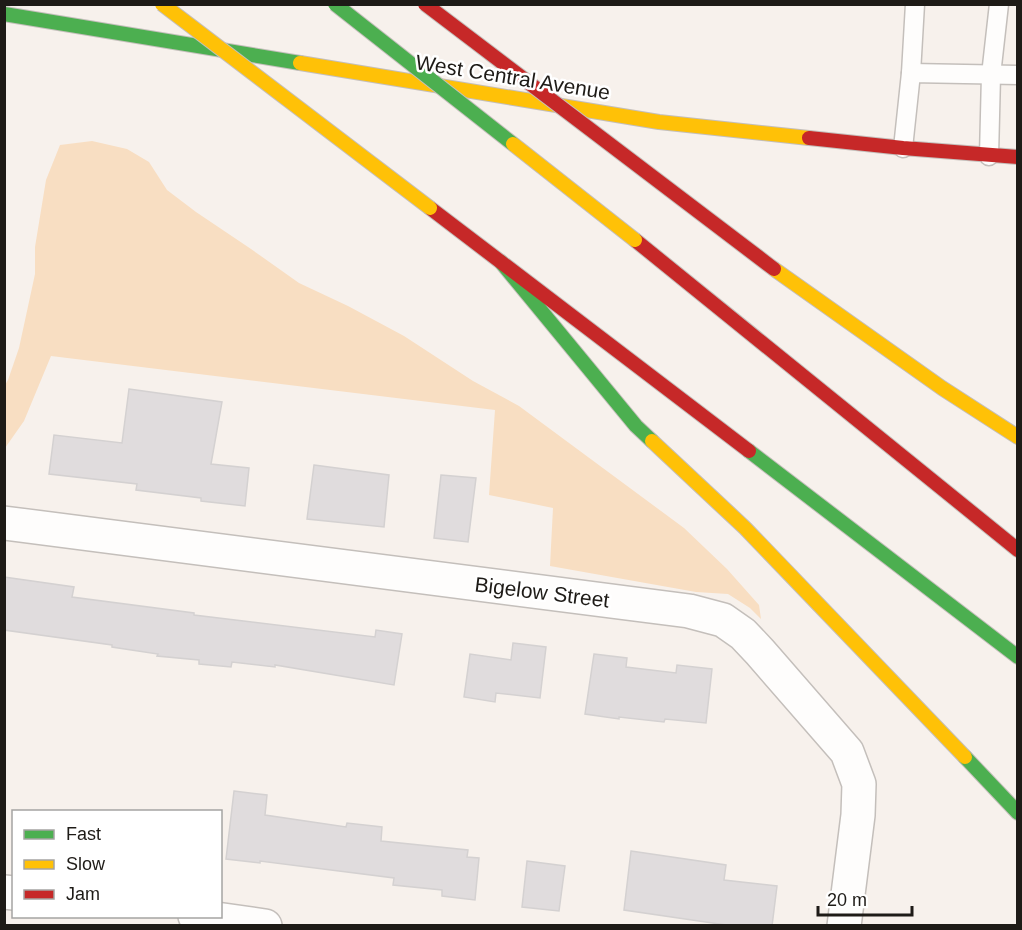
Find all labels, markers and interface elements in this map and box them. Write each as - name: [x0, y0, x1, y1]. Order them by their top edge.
- street label: West Central Avenue: [414, 50, 612, 104]
- street label: Bigelow Street: [473, 572, 611, 612]
- legend: [12, 810, 222, 918]
- text: Fast: [66, 824, 101, 844]
- text: Slow: [66, 854, 106, 874]
- scale bar: [818, 879, 912, 917]
- text: Jam: [66, 884, 100, 904]
- text: 20 m: [827, 890, 867, 910]

